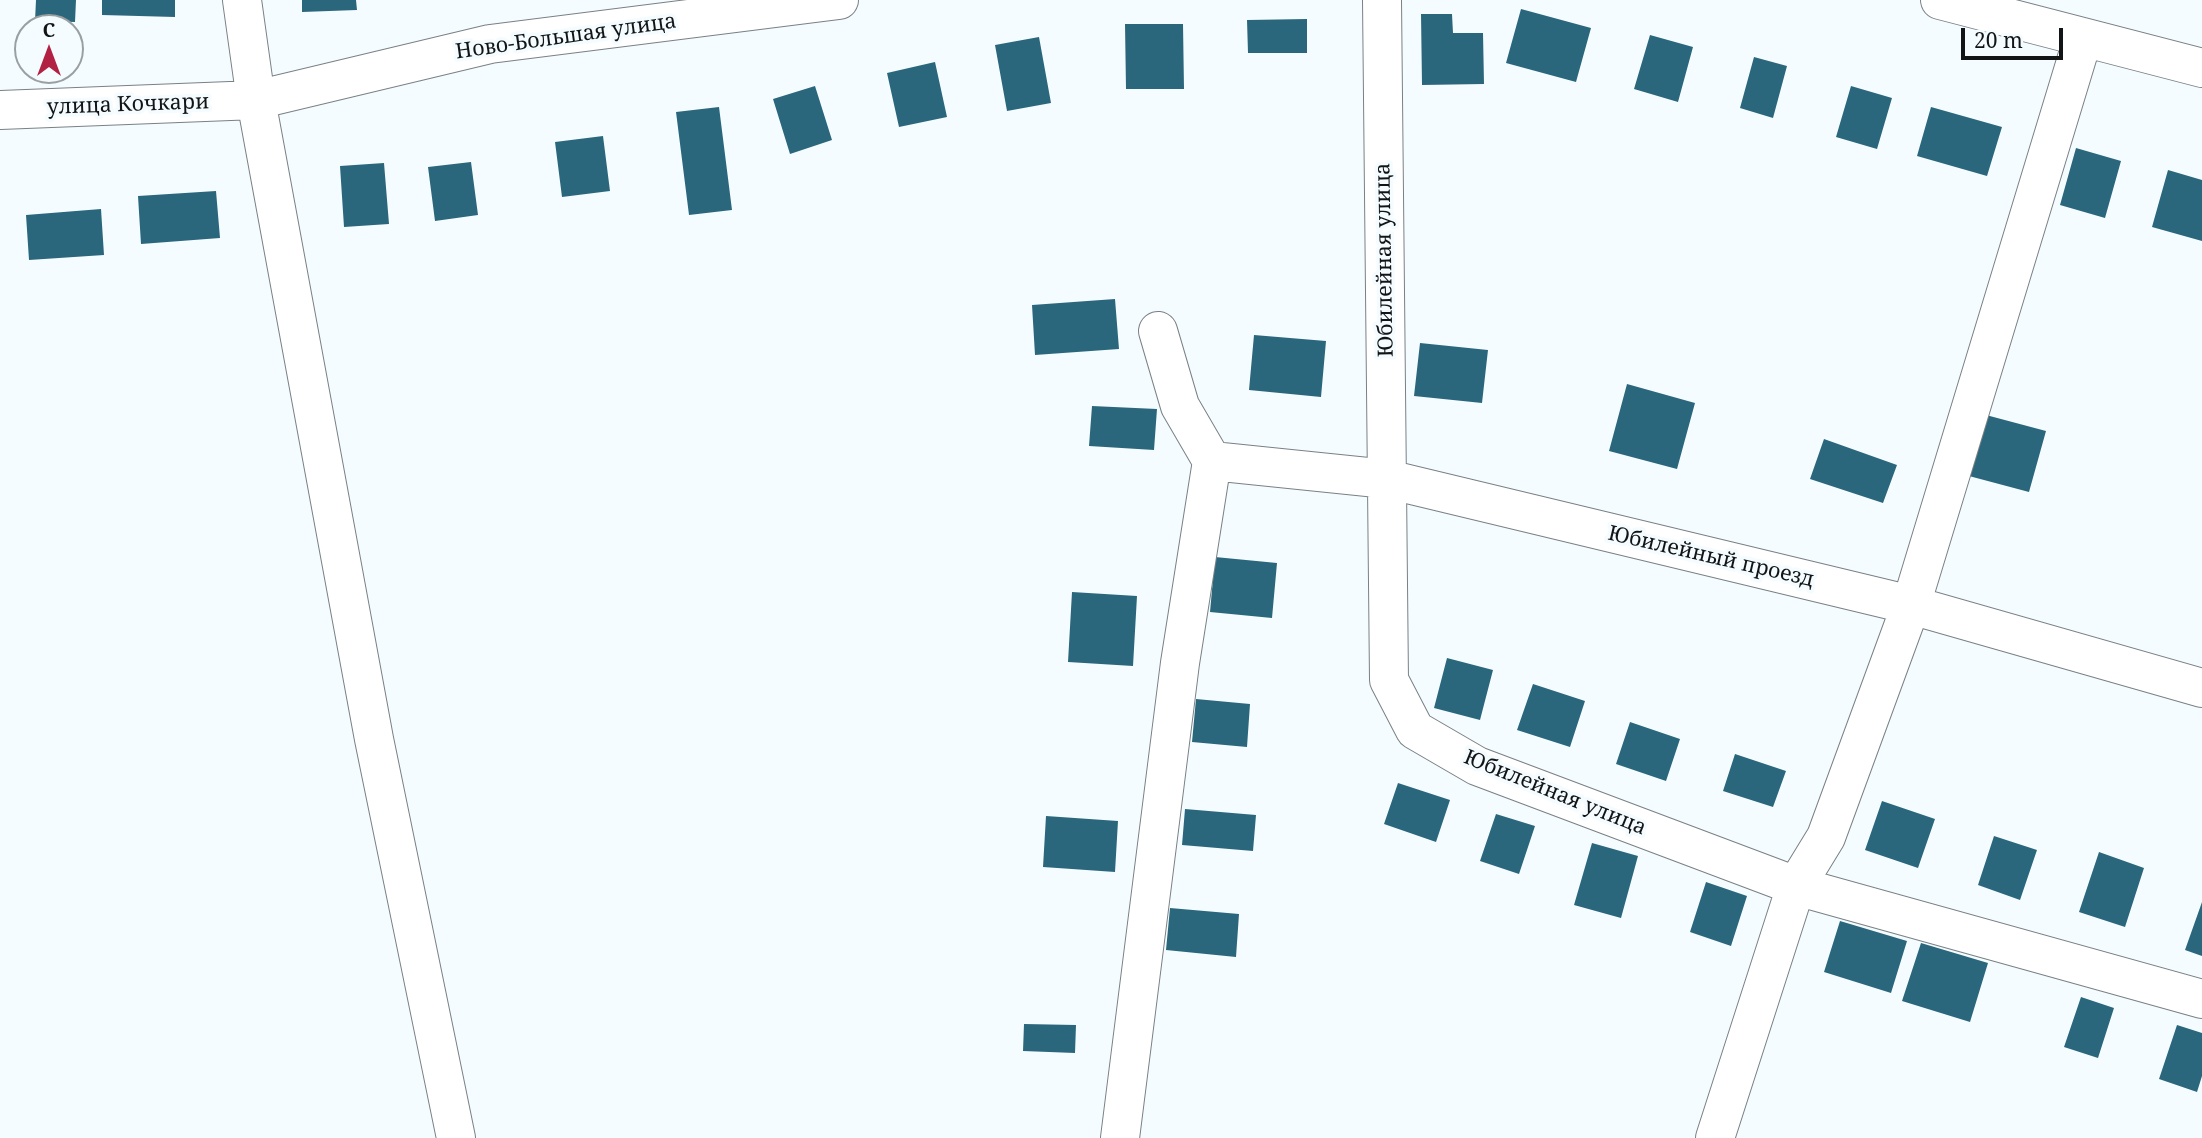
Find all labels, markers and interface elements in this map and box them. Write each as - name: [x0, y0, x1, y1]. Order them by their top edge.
- street label: Ново-Большая улица: [454, 9, 678, 65]
- north arrow: [14, 14, 84, 84]
- scale bar: [1964, 14, 2066, 58]
- text: С: [43, 17, 55, 43]
- text: 20 m: [1974, 26, 2023, 54]
- street label: улица Кочкари: [46, 90, 210, 120]
- street label: Юбилейная улица: [1371, 163, 1399, 357]
- street label: Юбилейный проезд: [1606, 521, 1816, 593]
- street label: Юбилейная улица: [1460, 745, 1650, 841]

